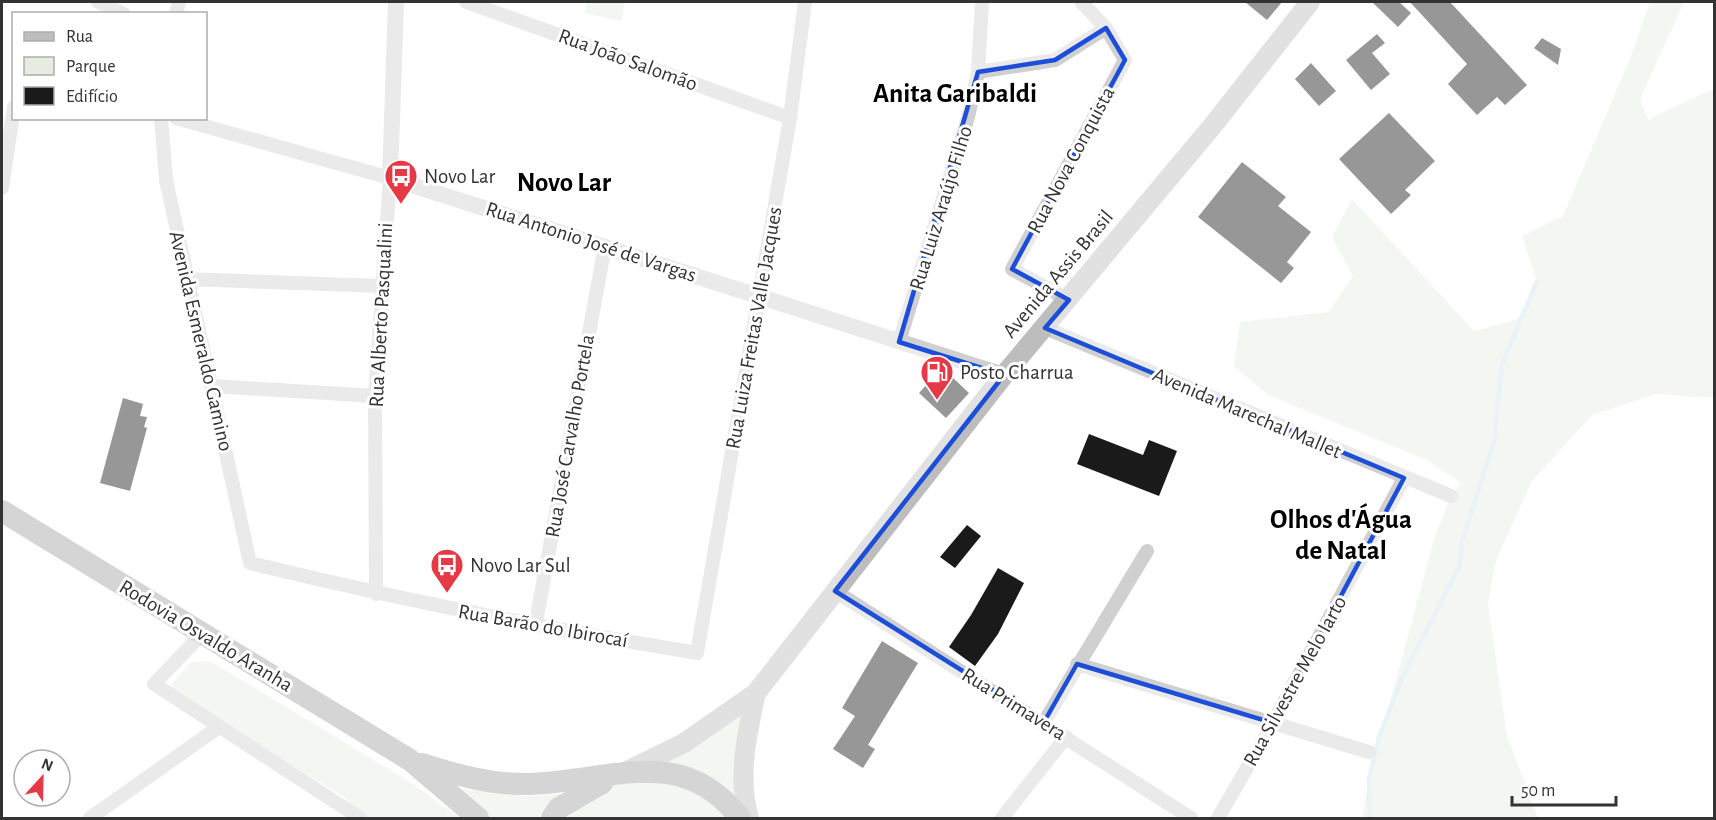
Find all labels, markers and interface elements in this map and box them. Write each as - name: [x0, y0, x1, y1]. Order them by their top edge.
- legend: [12, 12, 207, 120]
- street label: Rua João Salomão: [556, 25, 700, 95]
- text: Rua: [66, 28, 93, 46]
- text: Parque: [66, 58, 115, 76]
- district label: Anita Garibaldi: [873, 80, 1037, 107]
- street label: Rua Nova Conquista: [1023, 83, 1119, 237]
- text: Edifício: [66, 88, 118, 106]
- street label: Rua Luiz Araújo Filho: [906, 123, 976, 293]
- bus stop icon: Novo Lar: [383, 158, 419, 205]
- place label: Novo Lar: [424, 166, 496, 187]
- district label: Novo Lar: [517, 169, 612, 196]
- street label: Rua Antonio José de Vargas: [483, 198, 699, 286]
- street label: Rua Luiza Freitas Valle Jacques: [722, 205, 786, 451]
- street label: Avenida Assis Brasil: [999, 206, 1117, 342]
- street label: Rua Alberto Pasqualini: [366, 222, 396, 408]
- street label: Avenida Esmeraldo Gamino: [165, 229, 237, 453]
- street label: Rua José Carvalho Portela: [542, 332, 598, 539]
- fuel station icon: Posto Charrua: [919, 354, 955, 401]
- place label: Posto Charrua: [960, 362, 1074, 383]
- street label: Avenida Marechal Mallet: [1150, 364, 1345, 462]
- district label: Olhos d'Água de Natal: [1270, 503, 1412, 564]
- bus stop icon: Novo Lar Sul: [429, 547, 465, 594]
- place label: Novo Lar Sul: [470, 555, 571, 576]
- street label: Rodovia Osvaldo Aranha: [116, 576, 296, 696]
- street label: Rua Silvestre Melo Iarto: [1240, 592, 1350, 770]
- street label: Rua Barão do Ibirocaí: [457, 601, 630, 651]
- street label: Rua Primavera: [958, 664, 1070, 744]
- north arrow: [12, 748, 72, 808]
- text: N: [39, 756, 55, 775]
- scale bar: [1512, 769, 1616, 807]
- text: 50 m: [1521, 782, 1555, 800]

